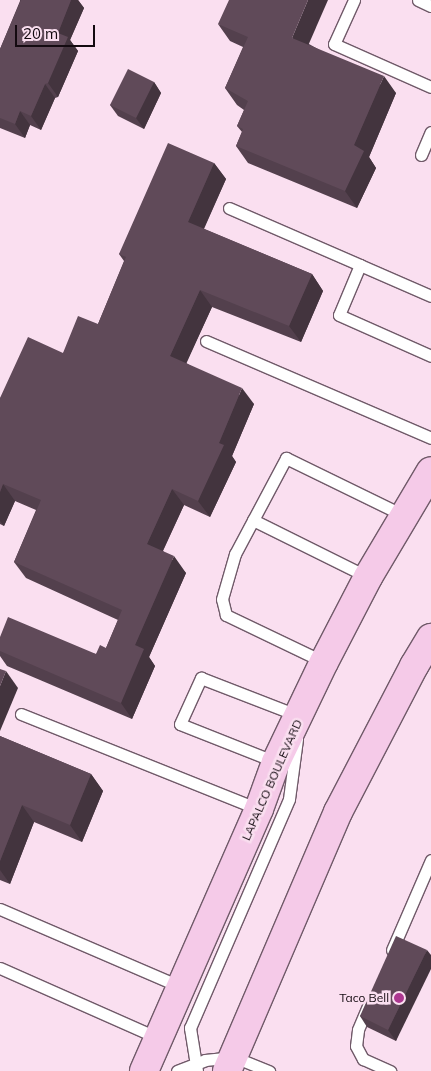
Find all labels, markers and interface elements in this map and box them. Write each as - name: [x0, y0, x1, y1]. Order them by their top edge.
- scale bar: [18, 15, 98, 47]
- text: 20 m: [23, 24, 58, 43]
- street label: LAPALCO BOULEVARD: [239, 717, 305, 843]
- place label: Taco Bell: [339, 991, 389, 1005]
- marker: Taco Bell: [393, 992, 405, 1004]

